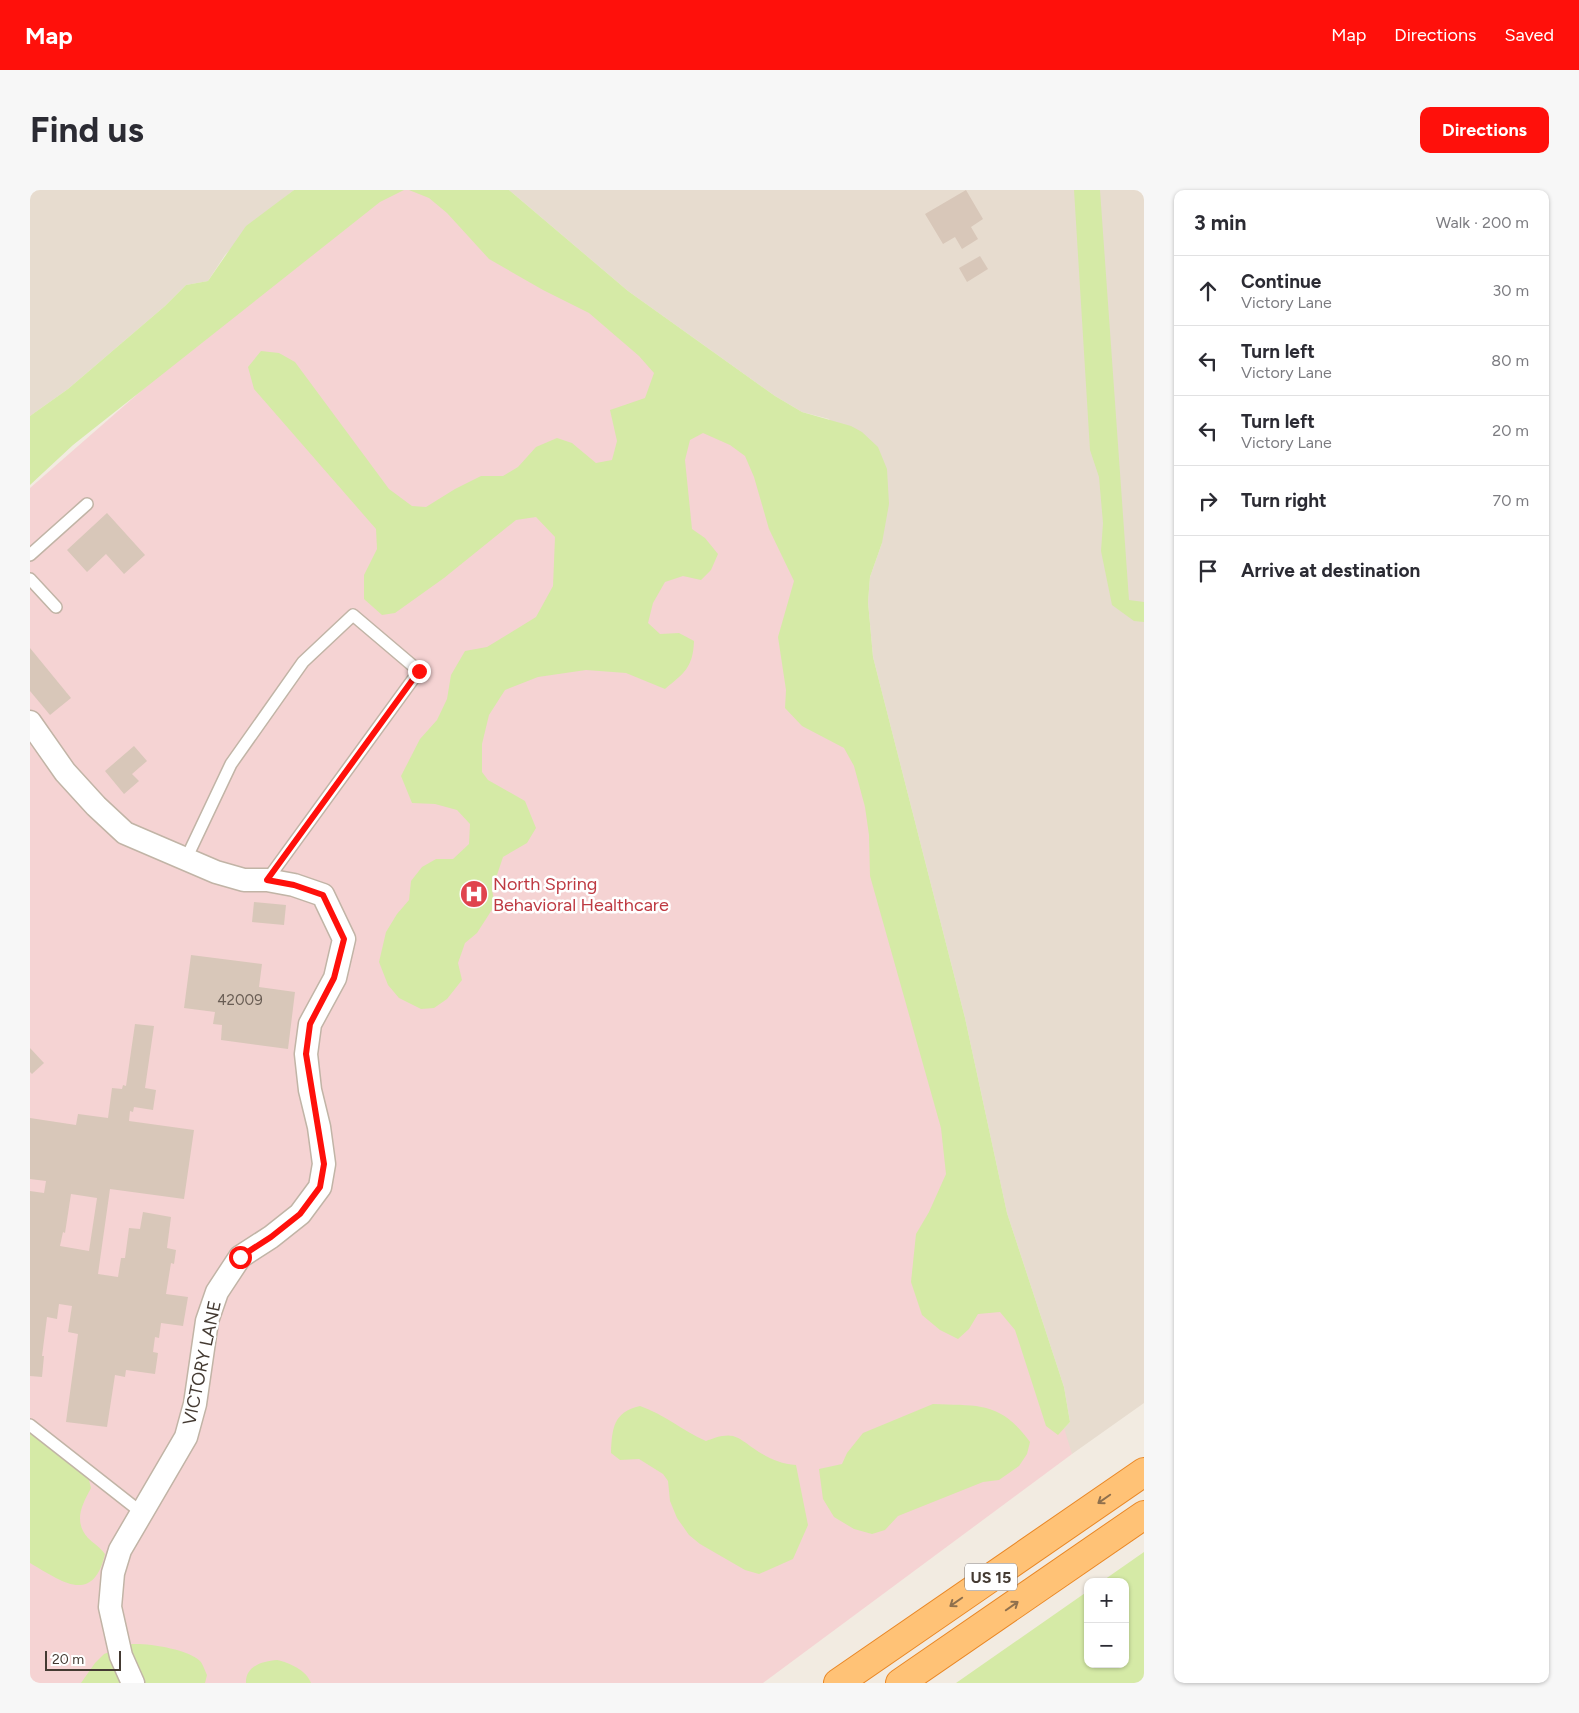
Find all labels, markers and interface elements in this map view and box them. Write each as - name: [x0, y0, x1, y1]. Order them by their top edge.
- text: Map: [25, 21, 73, 50]
- text: Map: [1331, 24, 1366, 46]
- text: Directions: [1394, 24, 1476, 46]
- text: Saved: [1504, 24, 1554, 46]
- button: Directions: [1420, 107, 1549, 153]
- text: Find us: [30, 109, 144, 151]
- text: 3 min: [1194, 210, 1246, 235]
- text: Walk · 200 m: [1436, 213, 1529, 232]
- text: Continue: [1241, 270, 1321, 293]
- icon: ahead: [1194, 277, 1222, 305]
- text: 30 m: [1492, 281, 1529, 300]
- text: Victory Lane: [1241, 293, 1332, 312]
- text: Turn left: [1241, 340, 1315, 363]
- icon: left: [1194, 347, 1222, 375]
- text: 80 m: [1491, 351, 1529, 370]
- text: Victory Lane: [1241, 363, 1332, 382]
- text: Turn left: [1241, 410, 1315, 433]
- icon: left: [1194, 417, 1222, 445]
- text: 20 m: [1492, 421, 1529, 440]
- text: Victory Lane: [1241, 433, 1332, 452]
- icon: right: [1194, 487, 1222, 515]
- text: Turn right: [1241, 489, 1327, 512]
- text: 70 m: [1493, 491, 1529, 510]
- icon: arrive: [1194, 557, 1222, 585]
- text: Arrive at destination: [1241, 559, 1420, 582]
- route end: [408, 660, 431, 683]
- place label: North Spring Behavioral Healthcare: [493, 873, 669, 916]
- hospital icon: North Spring Behavioral Healthcare: [459, 879, 489, 909]
- house number: 42009: [217, 991, 263, 1009]
- route start: [229, 1246, 252, 1269]
- street label: VICTORY LANE: [178, 1299, 226, 1427]
- one-way arrow: [1097, 1494, 1111, 1504]
- road number: US 15: [965, 1564, 1017, 1590]
- map controls: [1084, 1578, 1129, 1668]
- button: +: [1084, 1578, 1129, 1623]
- one-way arrow: [949, 1597, 963, 1607]
- one-way arrow: [1005, 1601, 1019, 1611]
- button: −: [1084, 1623, 1129, 1668]
- scale bar: [45, 1648, 121, 1671]
- text: 20 m: [52, 1651, 84, 1668]

